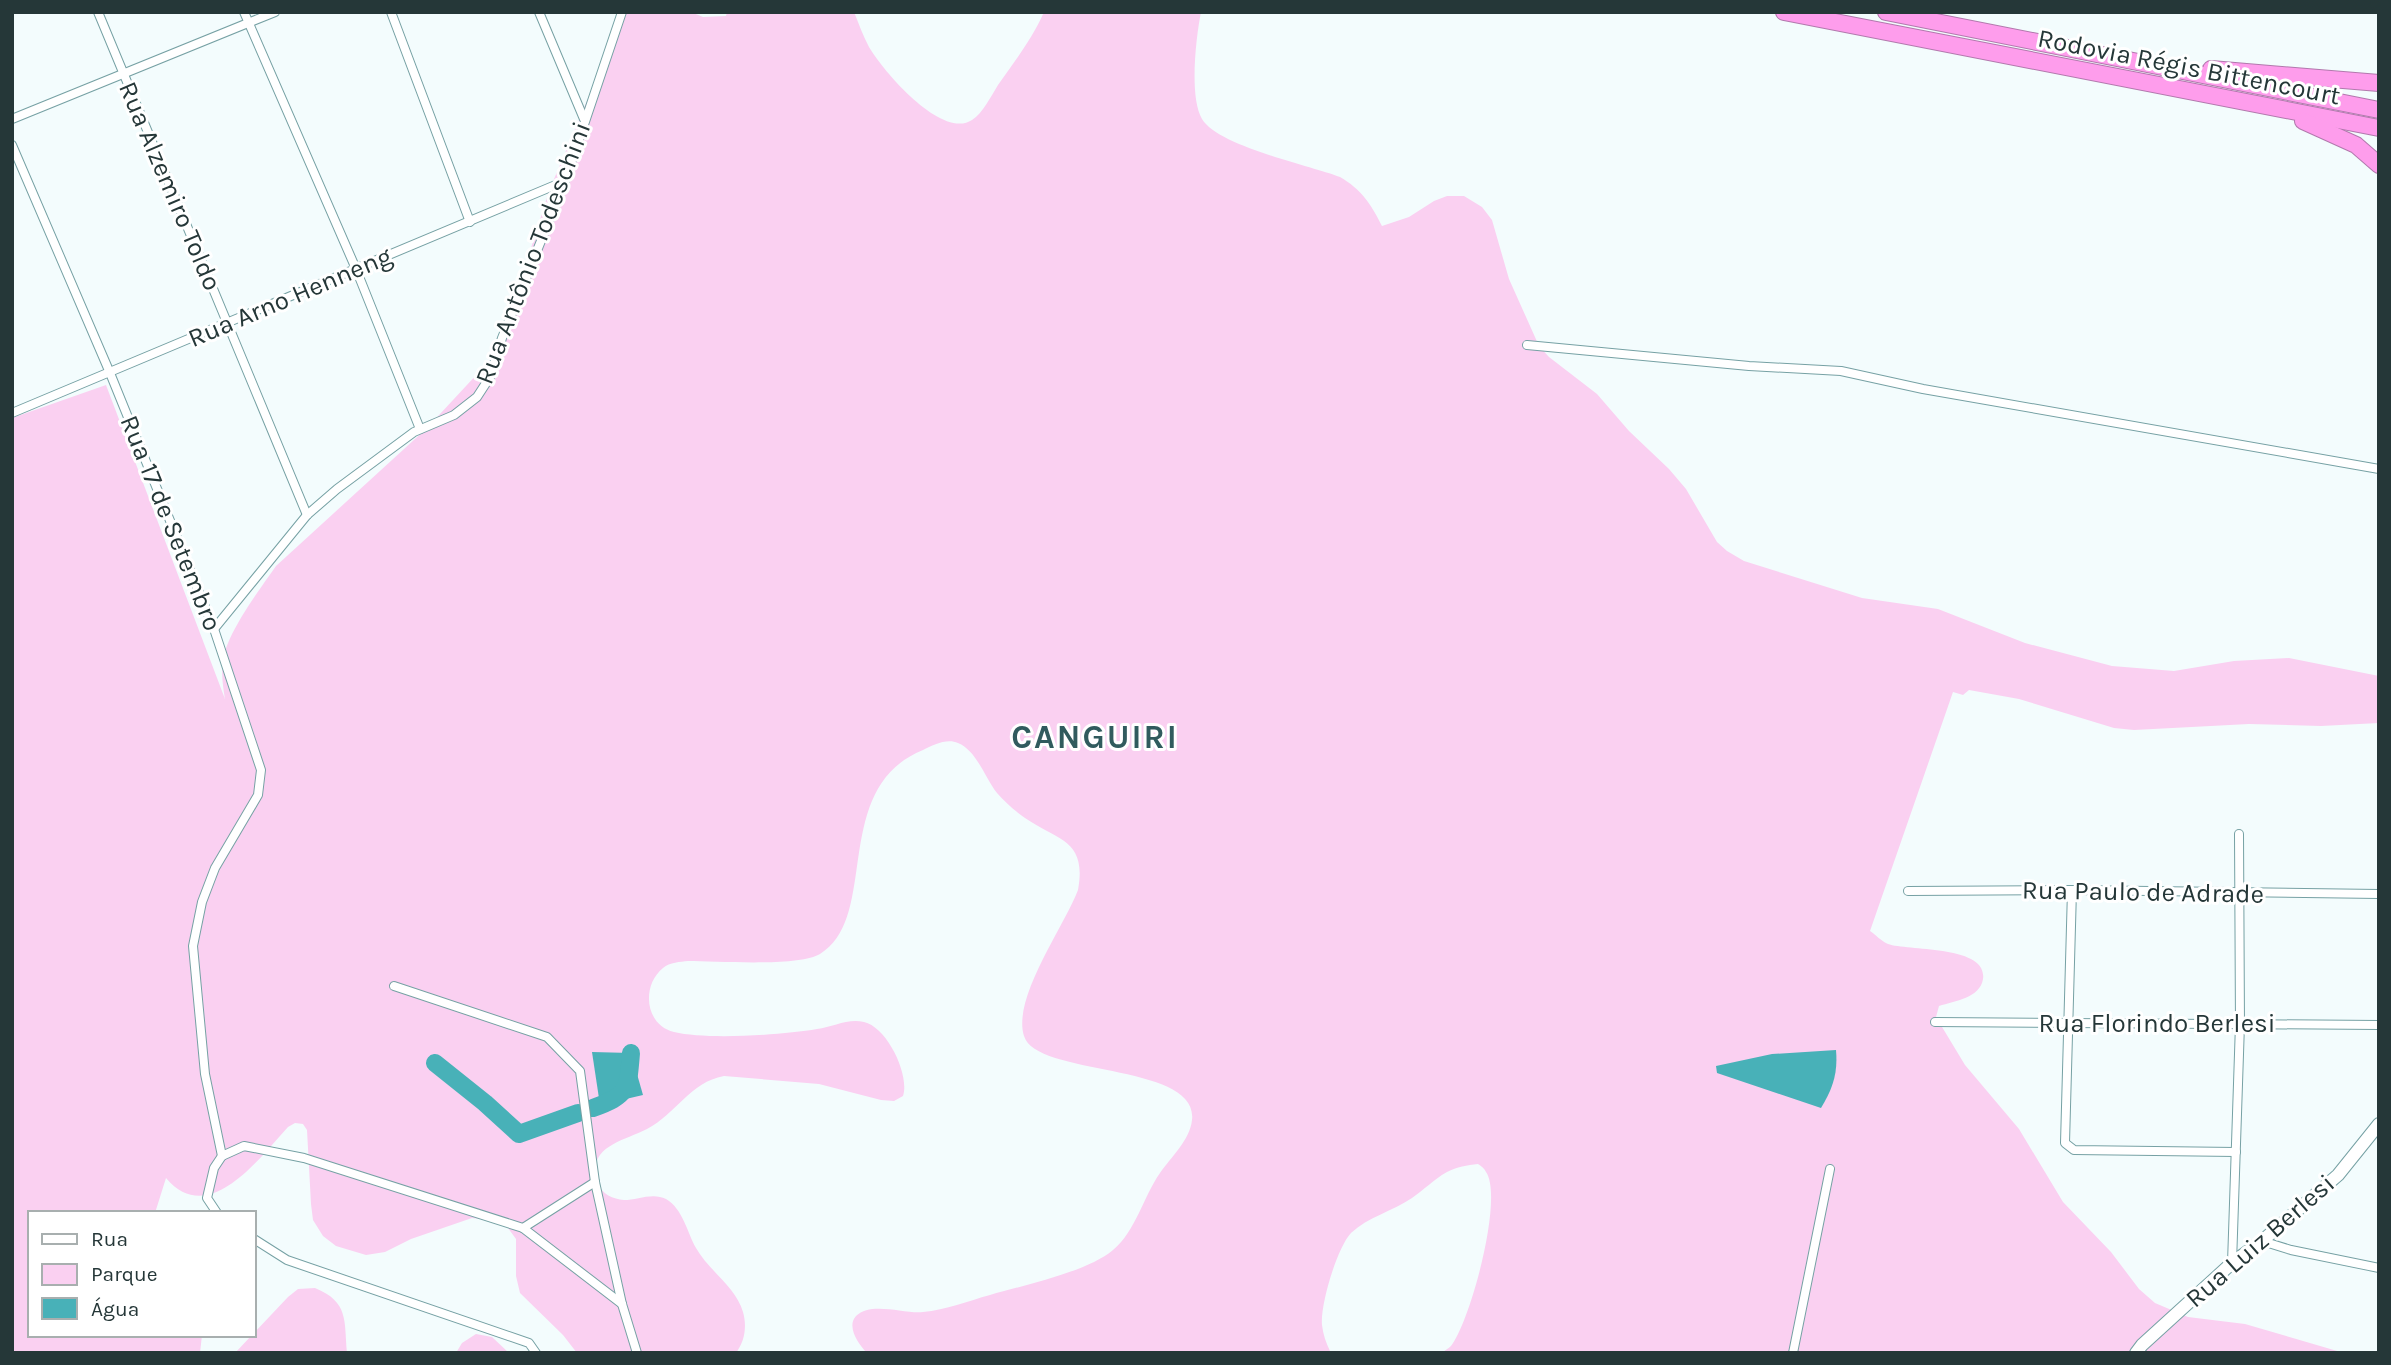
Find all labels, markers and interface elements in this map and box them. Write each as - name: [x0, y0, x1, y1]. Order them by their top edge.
- street label: Rodovia Régis Bittencourt: [2035, 22, 2343, 112]
- street label: Rua Alzemiro Toldo: [112, 77, 228, 295]
- street label: Rua Antônio Todeschini: [469, 117, 597, 389]
- street label: Rua Arno Henneng: [183, 240, 397, 354]
- street label: Rua 17 de Setembro: [114, 411, 228, 635]
- district label: CANGUIRI: [1011, 718, 1179, 756]
- street label: Rua Paulo de Adrade: [2022, 874, 2264, 910]
- street label: Rua Florindo Berlesi: [2039, 1008, 2275, 1039]
- street label: Rua Luiz Berlesi: [2179, 1168, 2341, 1314]
- legend: [28, 1211, 256, 1337]
- text: Rua: [91, 1227, 128, 1251]
- text: Parque: [91, 1262, 158, 1286]
- text: Água: [91, 1297, 139, 1321]

